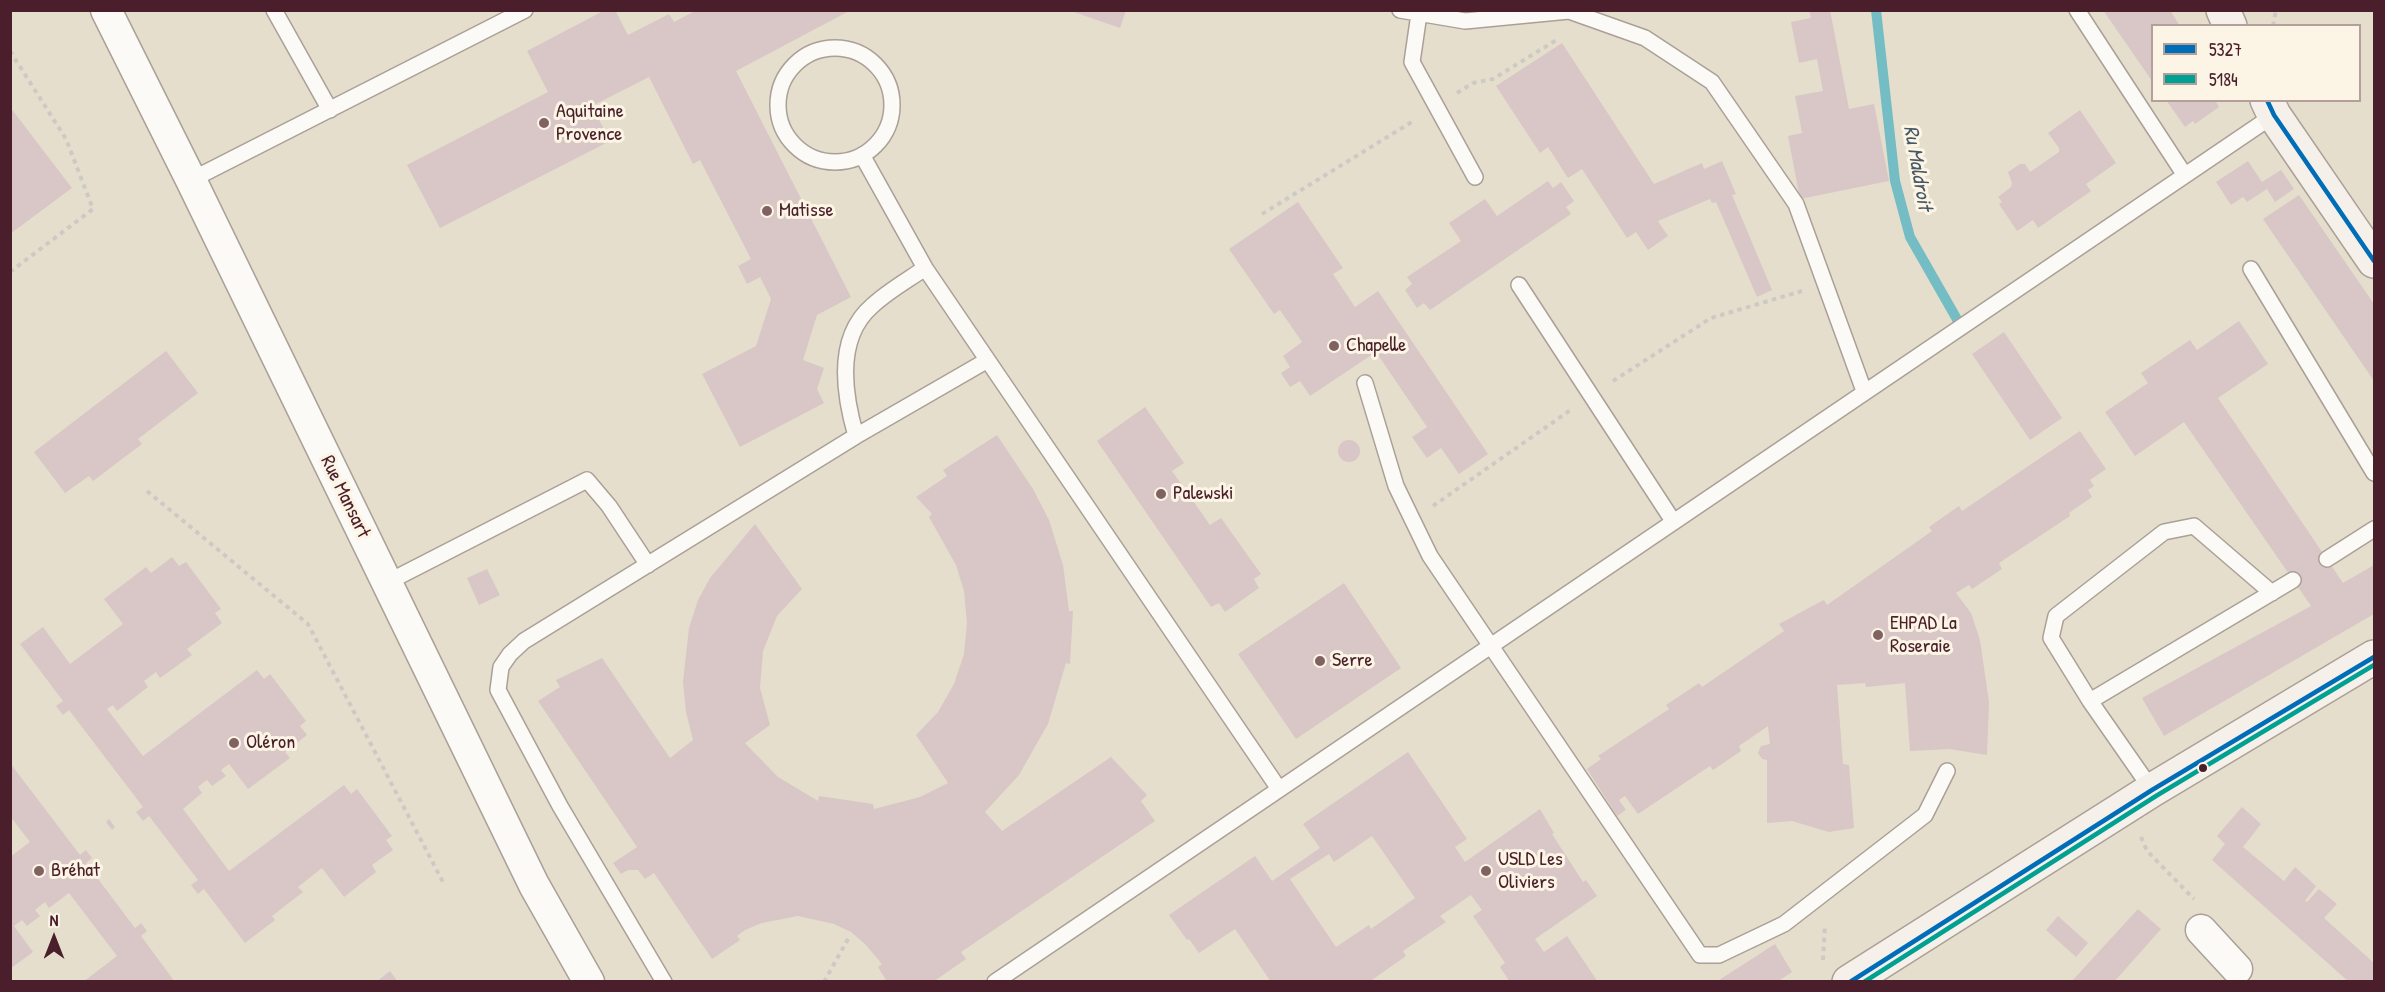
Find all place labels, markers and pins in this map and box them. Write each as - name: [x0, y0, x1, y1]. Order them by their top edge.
- place label: Aquitaine Provence: [556, 100, 624, 147]
- marker: Aquitaine Provence: [537, 116, 551, 130]
- place label: Matisse: [779, 199, 833, 223]
- marker: Matisse: [760, 204, 774, 218]
- place label: Chapelle: [1346, 334, 1406, 358]
- marker: Chapelle: [1327, 339, 1341, 353]
- place label: Palewski: [1173, 482, 1233, 506]
- marker: Palewski: [1154, 487, 1168, 501]
- place label: EHPAD La Roseraie: [1890, 612, 1957, 659]
- marker: EHPAD La Roseraie: [1871, 628, 1885, 642]
- place label: Serre: [1332, 649, 1372, 673]
- marker: Serre: [1313, 654, 1327, 668]
- place label: Oléron: [246, 731, 295, 755]
- marker: Oléron: [227, 736, 241, 750]
- unlabelled marker: [2197, 762, 2209, 774]
- place label: USLD Les Oliviers: [1498, 848, 1563, 895]
- place label: Bréhat: [51, 859, 100, 883]
- marker: Bréhat: [32, 864, 46, 878]
- marker: USLD Les Oliviers: [1479, 864, 1493, 878]

